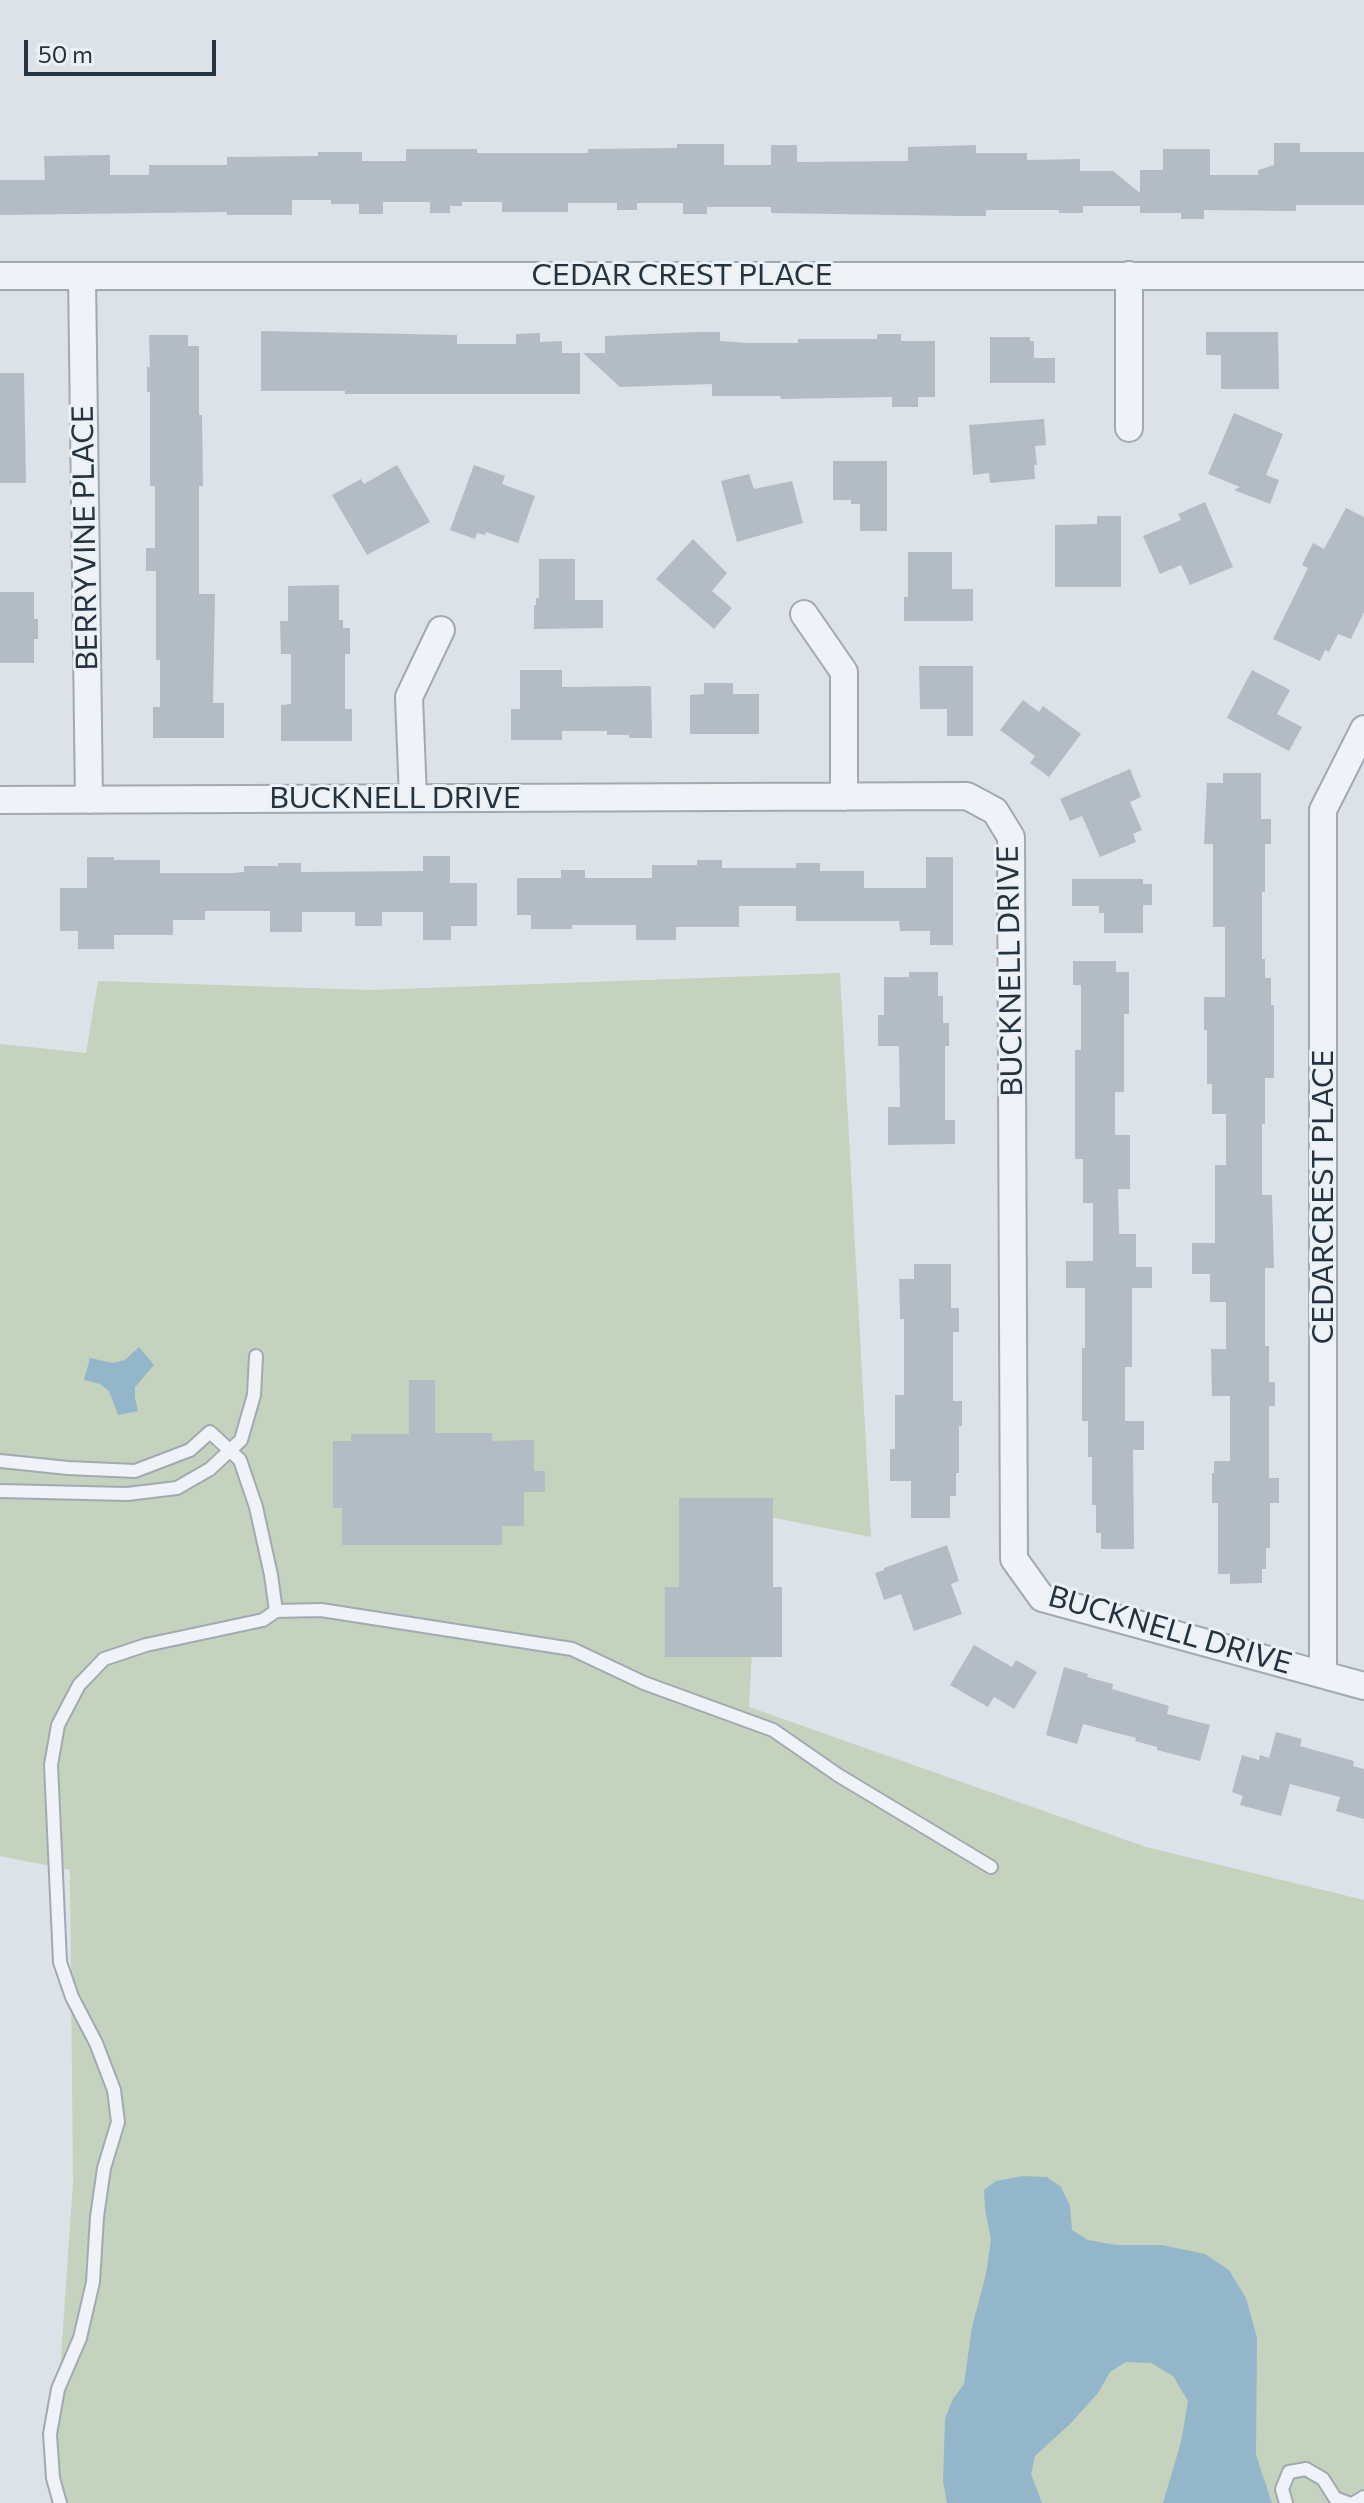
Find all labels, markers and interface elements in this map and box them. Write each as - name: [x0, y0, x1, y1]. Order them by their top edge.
- scale bar: [28, 24, 220, 74]
- text: 50 m: [38, 39, 93, 68]
- street label: CEDAR CREST PLACE: [532, 257, 832, 293]
- street label: BERRYVINE PLACE: [65, 405, 105, 671]
- street label: BUCKNELL DRIVE: [269, 780, 521, 816]
- street label: BUCKNELL DRIVE: [990, 845, 1030, 1097]
- street label: CEDARCREST PLACE: [1305, 1050, 1341, 1344]
- street label: BUCKNELL DRIVE: [1044, 1578, 1296, 1682]

